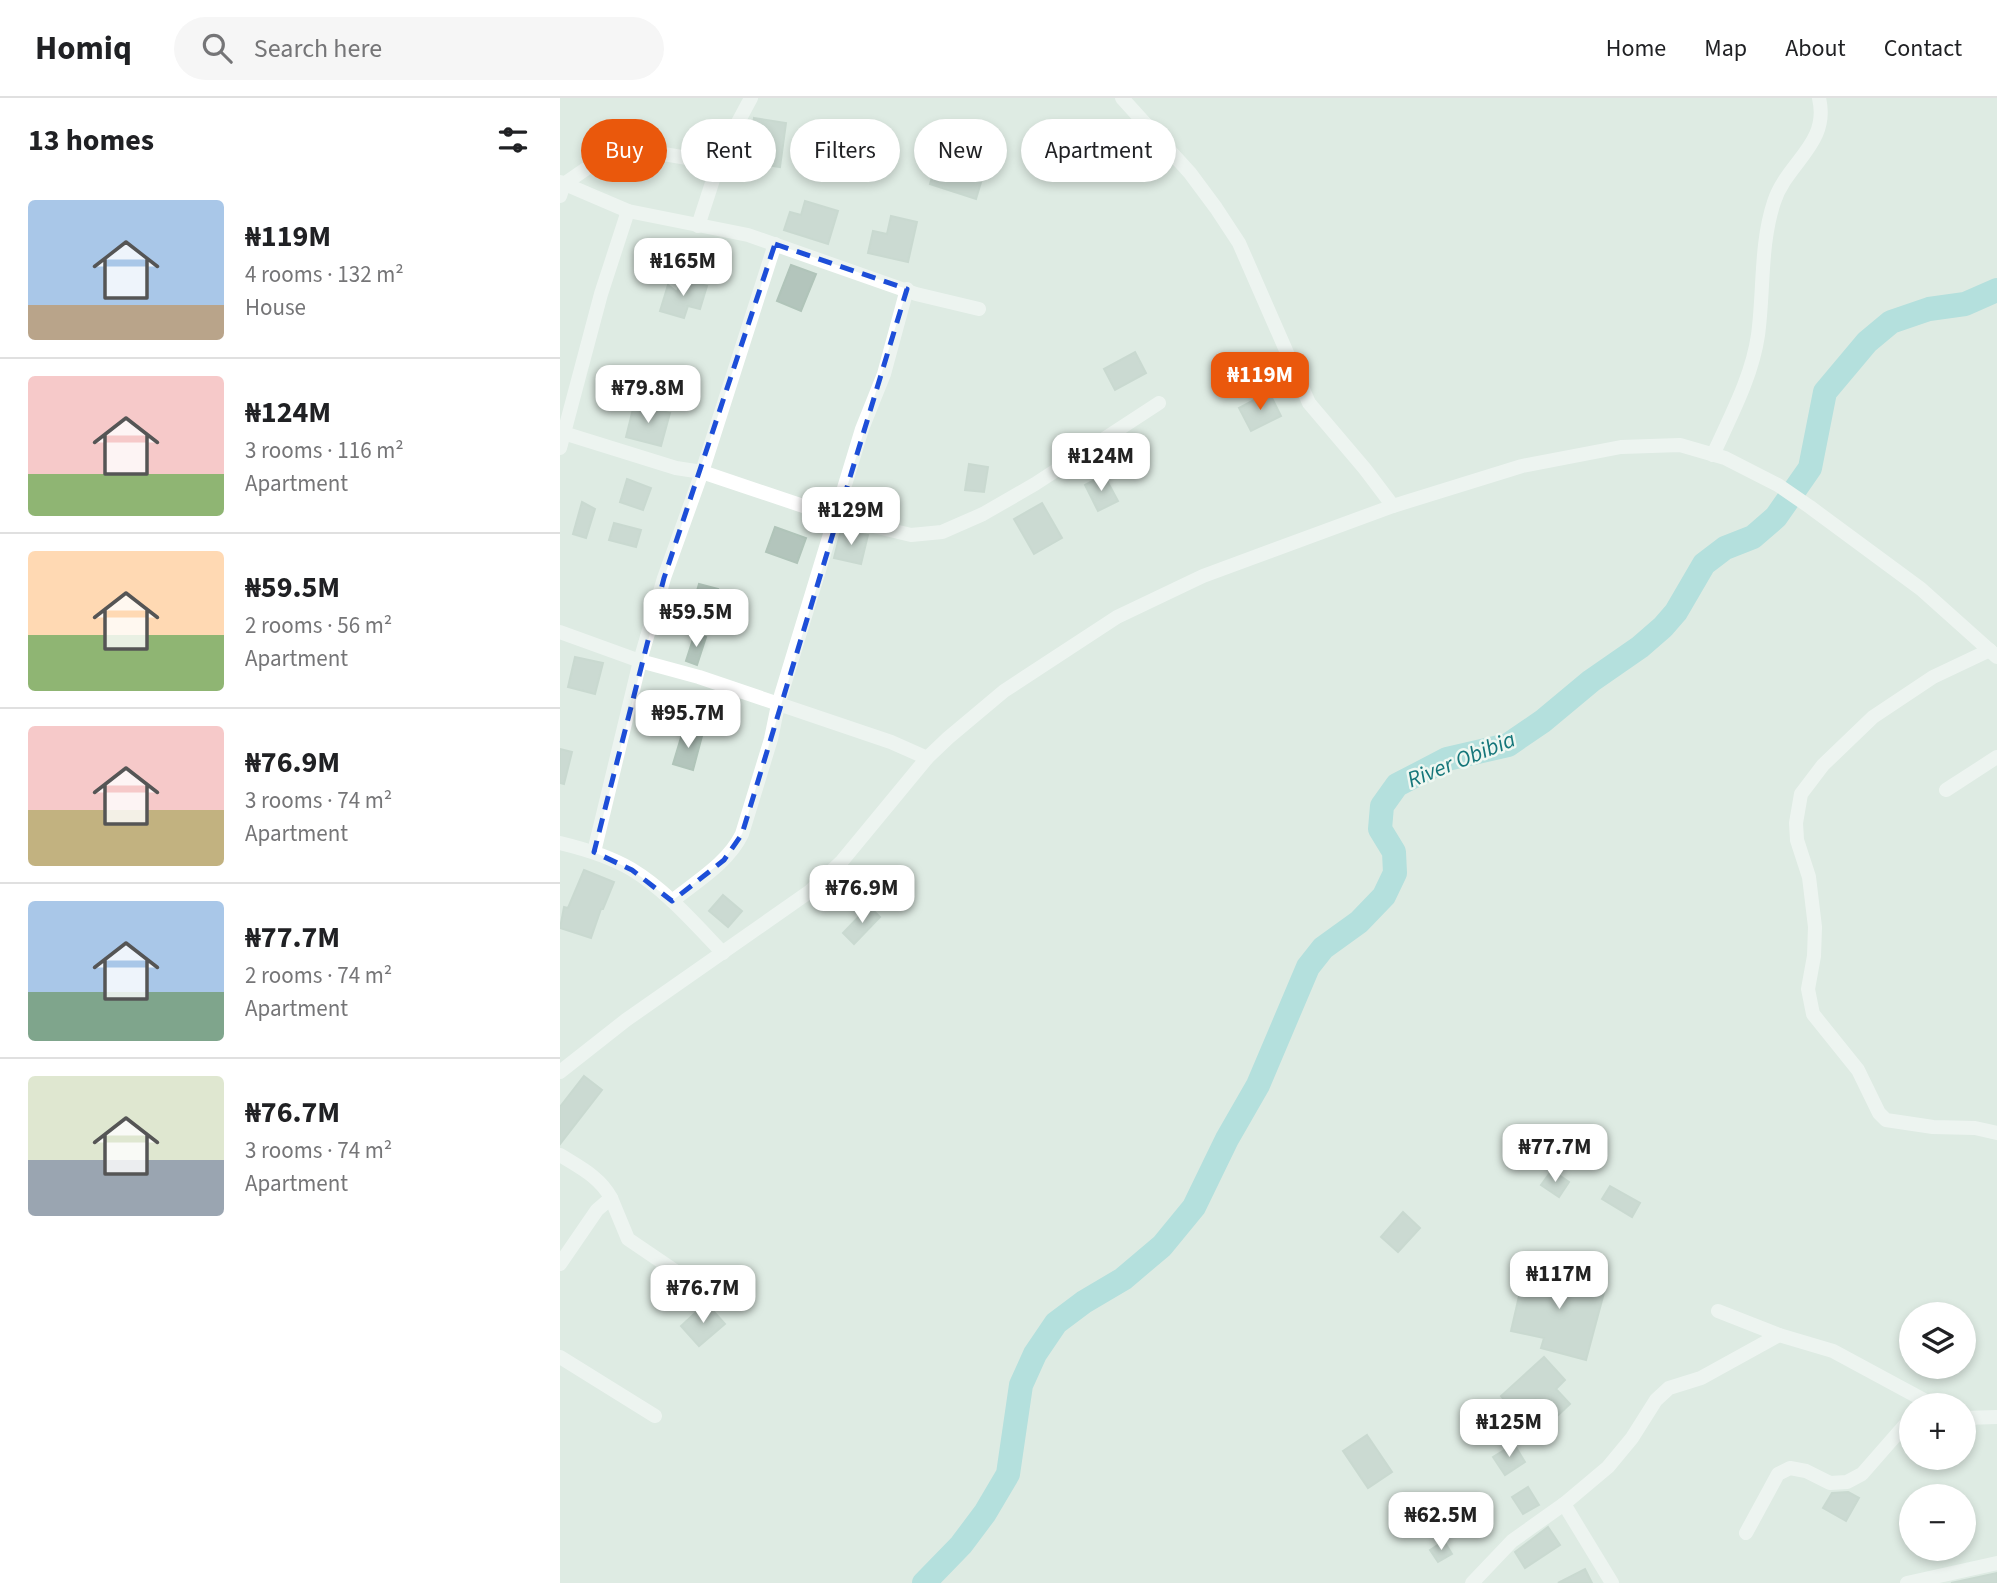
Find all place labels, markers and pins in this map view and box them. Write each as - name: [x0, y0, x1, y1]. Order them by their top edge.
- pin: ₦165M: [634, 238, 732, 298]
- pin: ₦119M: [1211, 352, 1309, 412]
- pin: ₦79.8M: [591, 366, 705, 425]
- pin: ₦124M: [1052, 434, 1150, 493]
- pin: ₦129M: [802, 488, 900, 547]
- pin: ₦59.5M: [639, 589, 753, 649]
- pin: ₦95.7M: [631, 690, 745, 750]
- pin: ₦76.9M: [805, 866, 919, 925]
- pin: ₦77.7M: [1498, 1124, 1612, 1184]
- pin: ₦117M: [1510, 1252, 1608, 1311]
- pin: ₦76.7M: [646, 1266, 760, 1325]
- pin: ₦125M: [1460, 1400, 1558, 1459]
- pin: ₦62.5M: [1384, 1492, 1498, 1552]

